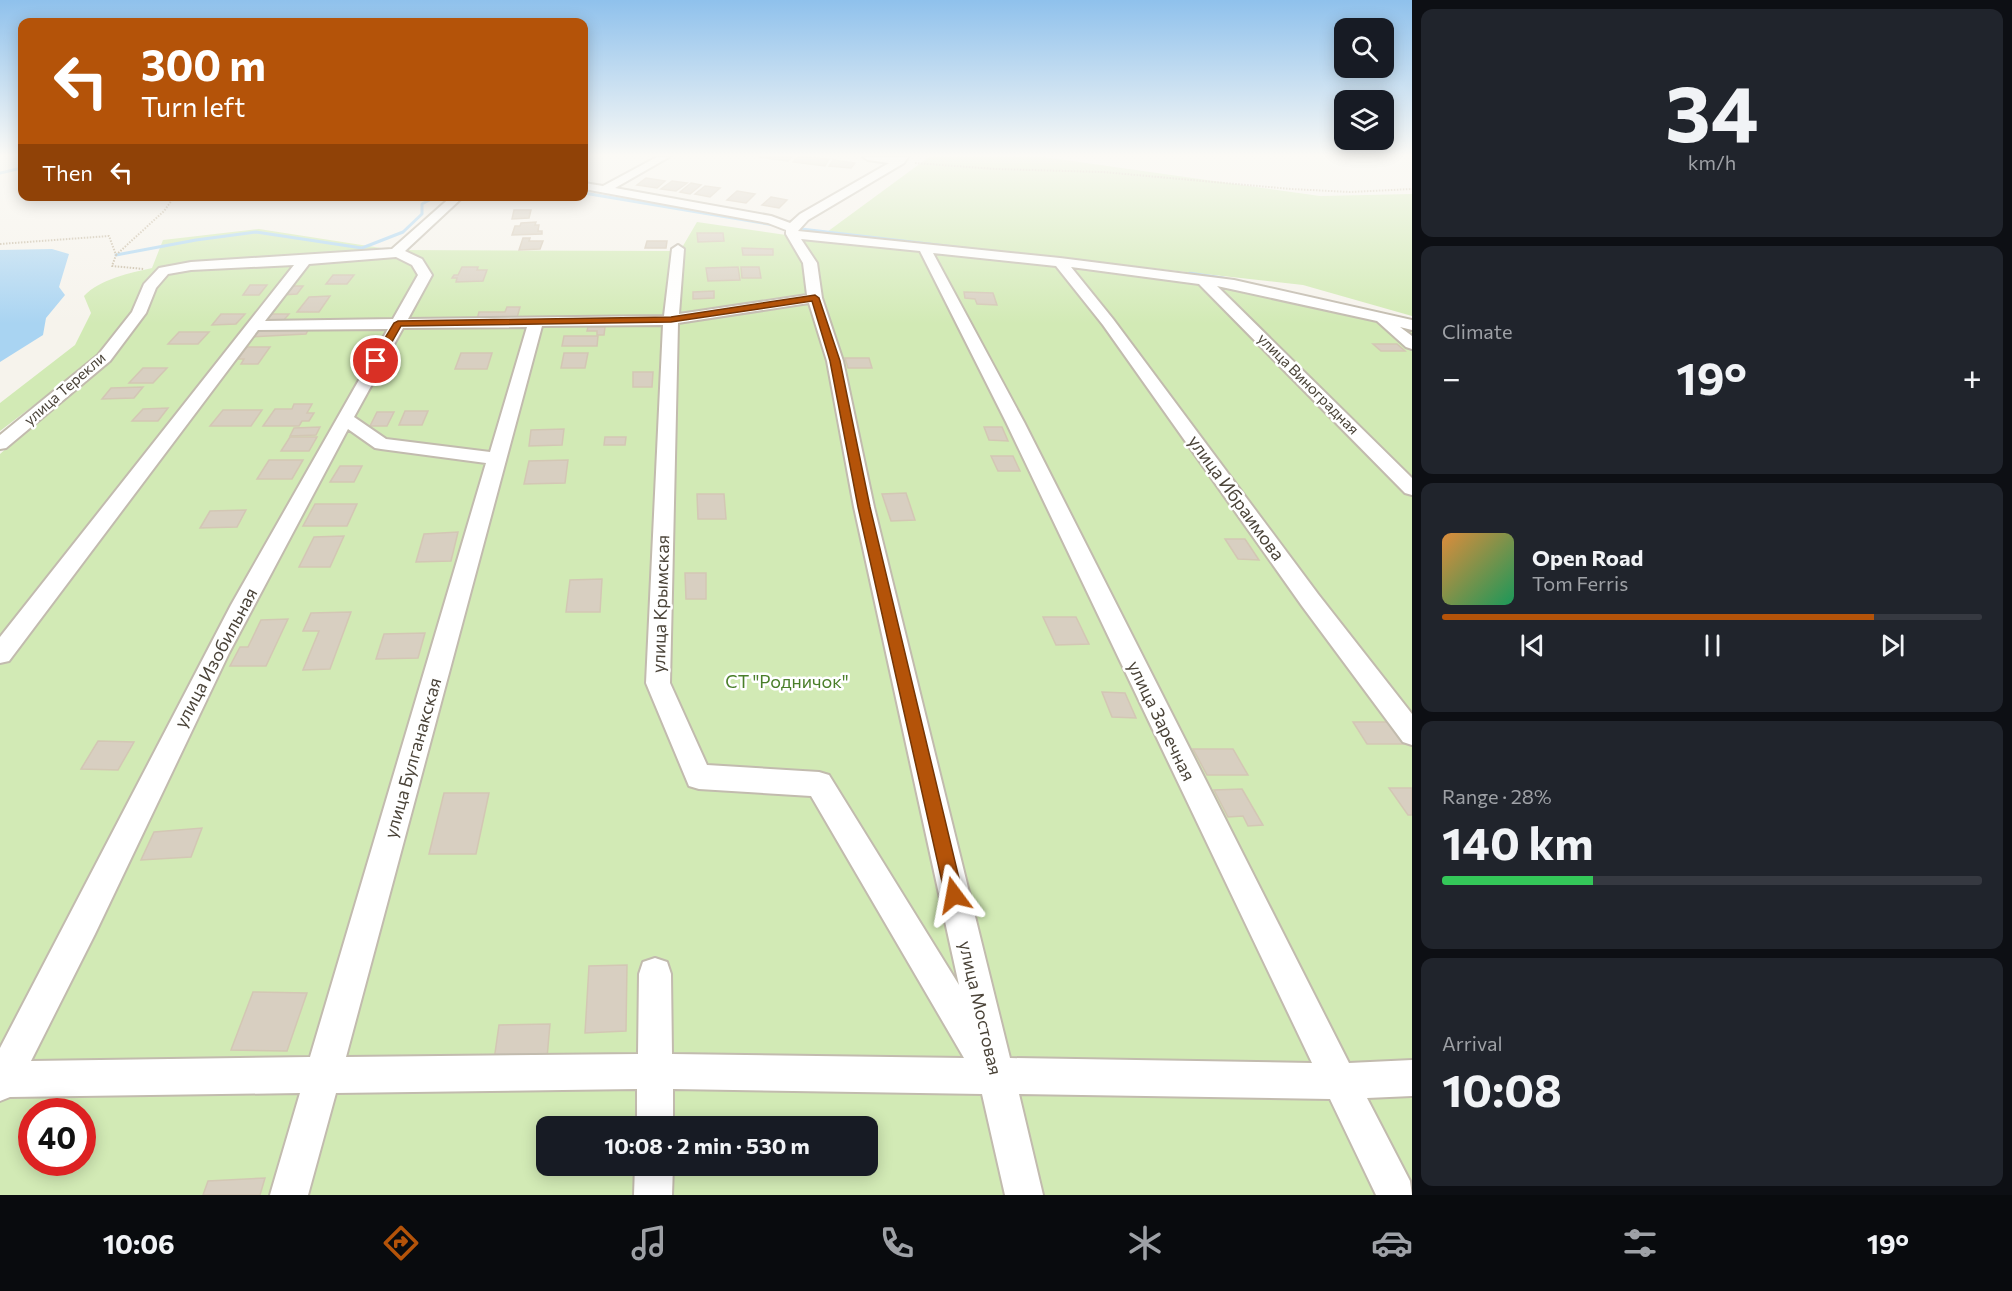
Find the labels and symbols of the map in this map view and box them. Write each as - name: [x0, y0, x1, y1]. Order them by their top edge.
- street label: улица Виноградная: [1254, 329, 1363, 438]
- pin: [350, 335, 401, 386]
- street label: улица Терекли: [20, 348, 109, 429]
- street label: улица Ибраимова: [1184, 430, 1290, 564]
- street label: улица Крымская: [647, 534, 673, 674]
- street label: улица Изобильная: [169, 584, 261, 731]
- street label: улица Заречная: [1123, 657, 1200, 784]
- park label: СТ "Родничок": [725, 670, 849, 692]
- street label: улица Булганакская: [379, 675, 445, 841]
- position arrow: [922, 863, 986, 927]
- street label: улица Мостовая: [955, 939, 1007, 1077]
- speed limit sign: 40: [18, 1098, 96, 1176]

